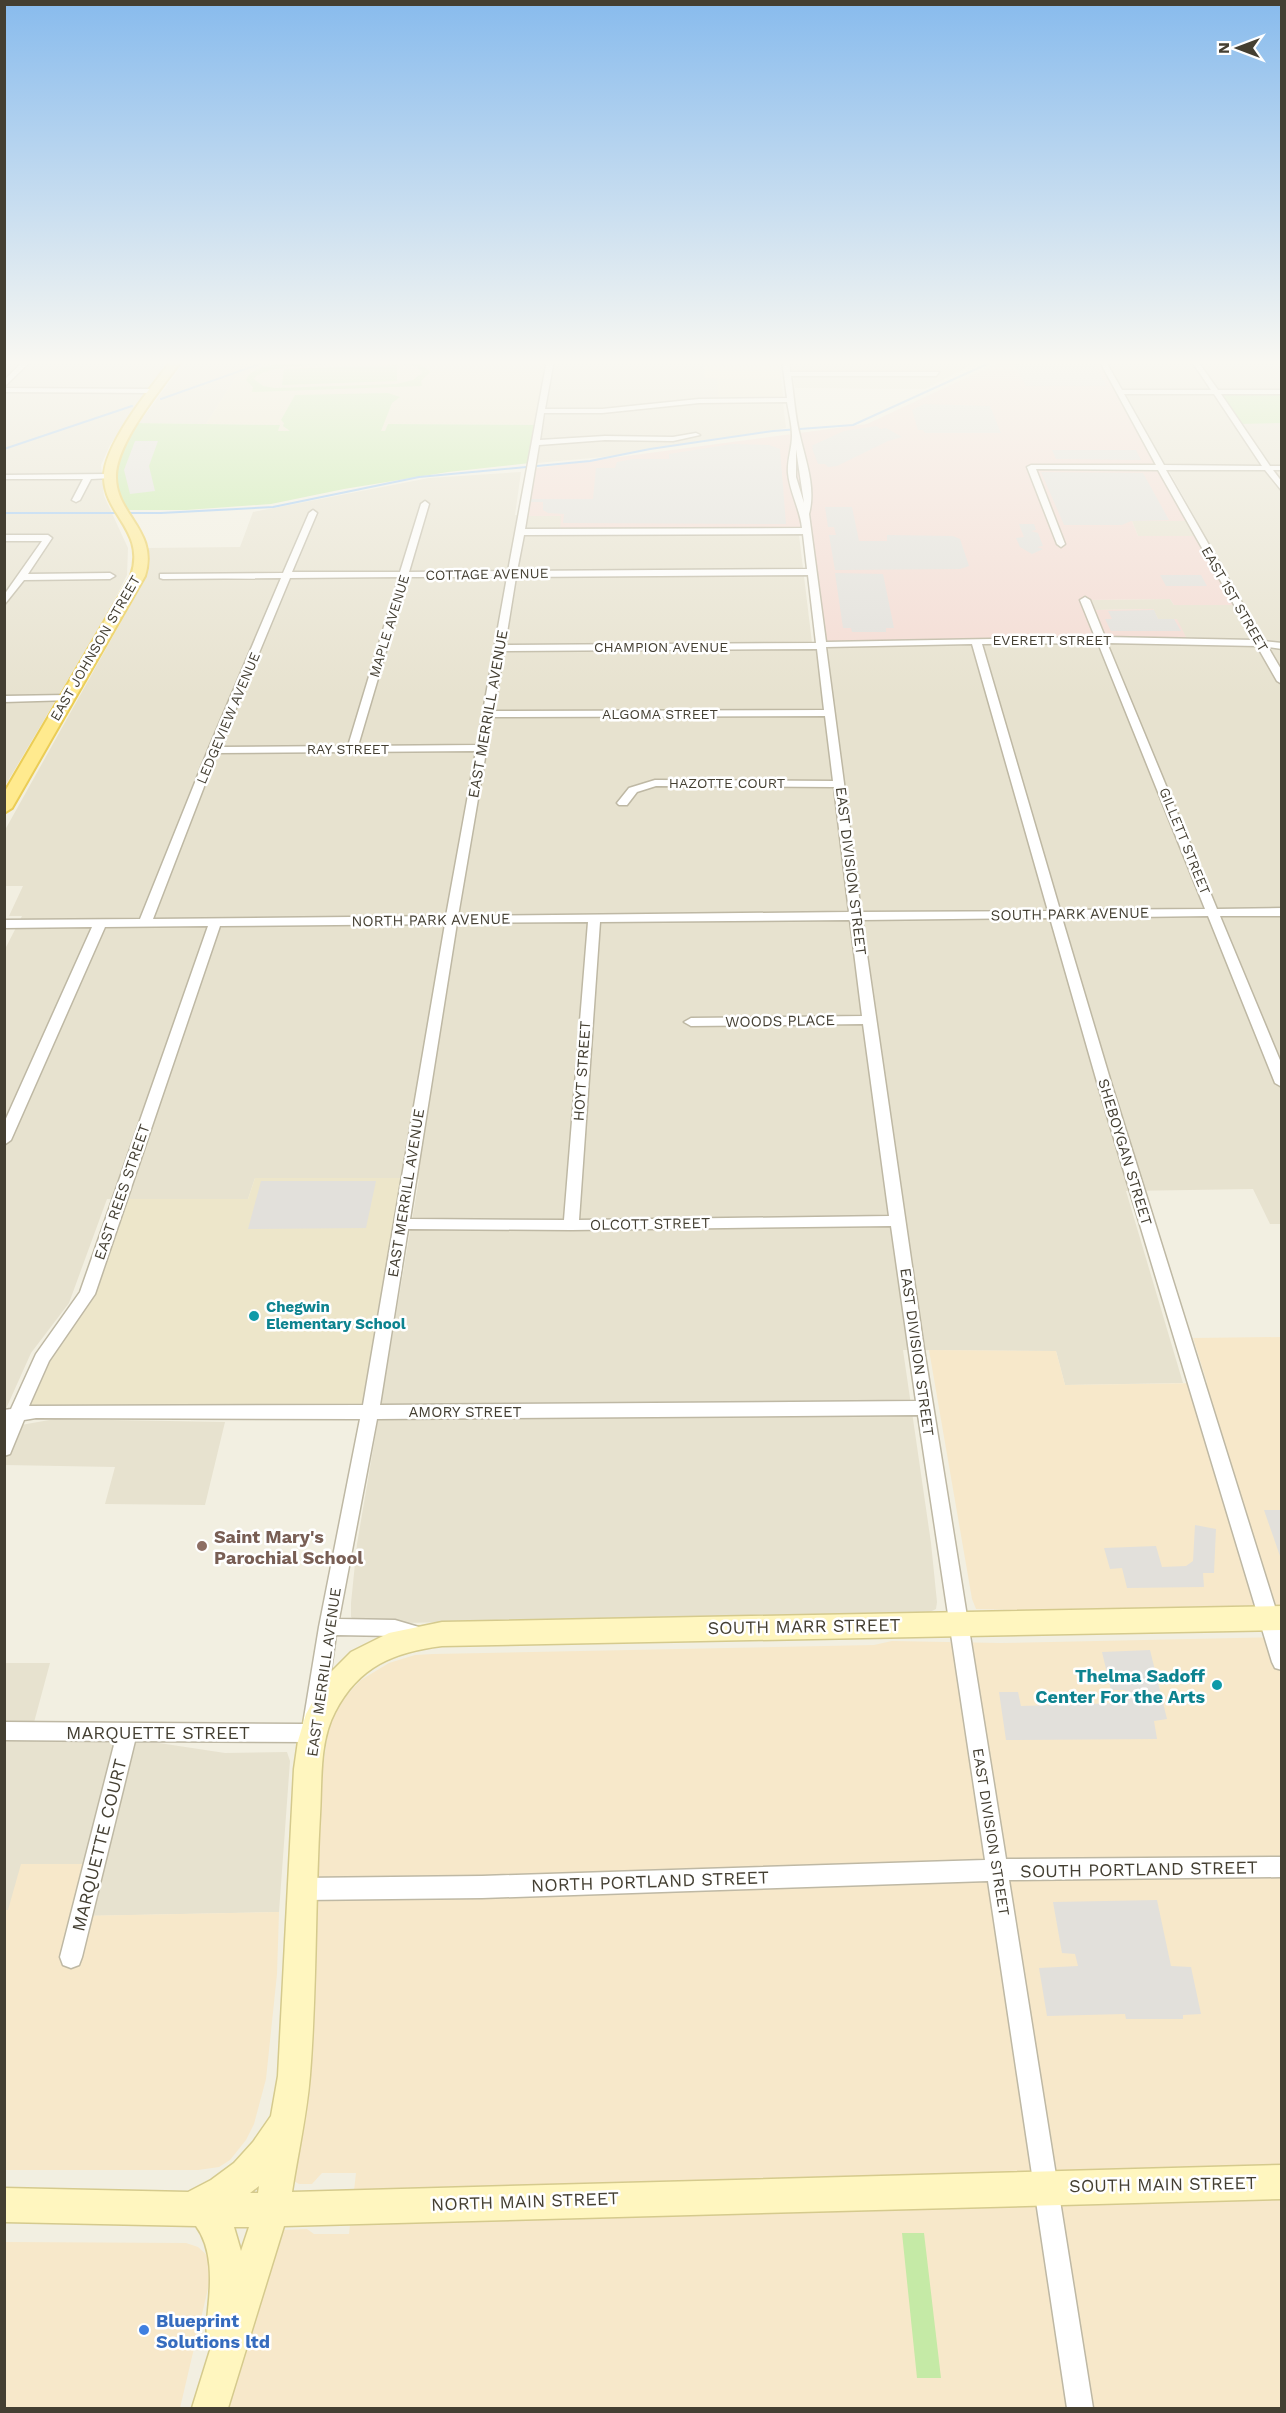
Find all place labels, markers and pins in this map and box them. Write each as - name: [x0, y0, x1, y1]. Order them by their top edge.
- place label: Chegwin Elementary School: [266, 1298, 406, 1333]
- marker: Chegwin Elementary School: [247, 1309, 261, 1323]
- place label: Saint Mary's Parochial School: [214, 1526, 363, 1568]
- marker: Saint Mary's Parochial School: [195, 1539, 209, 1553]
- place label: Thelma Sadoff Center For the Arts: [1035, 1665, 1205, 1707]
- marker: Thelma Sadoff Center For the Arts: [1210, 1678, 1224, 1692]
- place label: Blueprint Solutions ltd: [156, 2310, 270, 2352]
- marker: Blueprint Solutions ltd: [137, 2323, 151, 2337]

